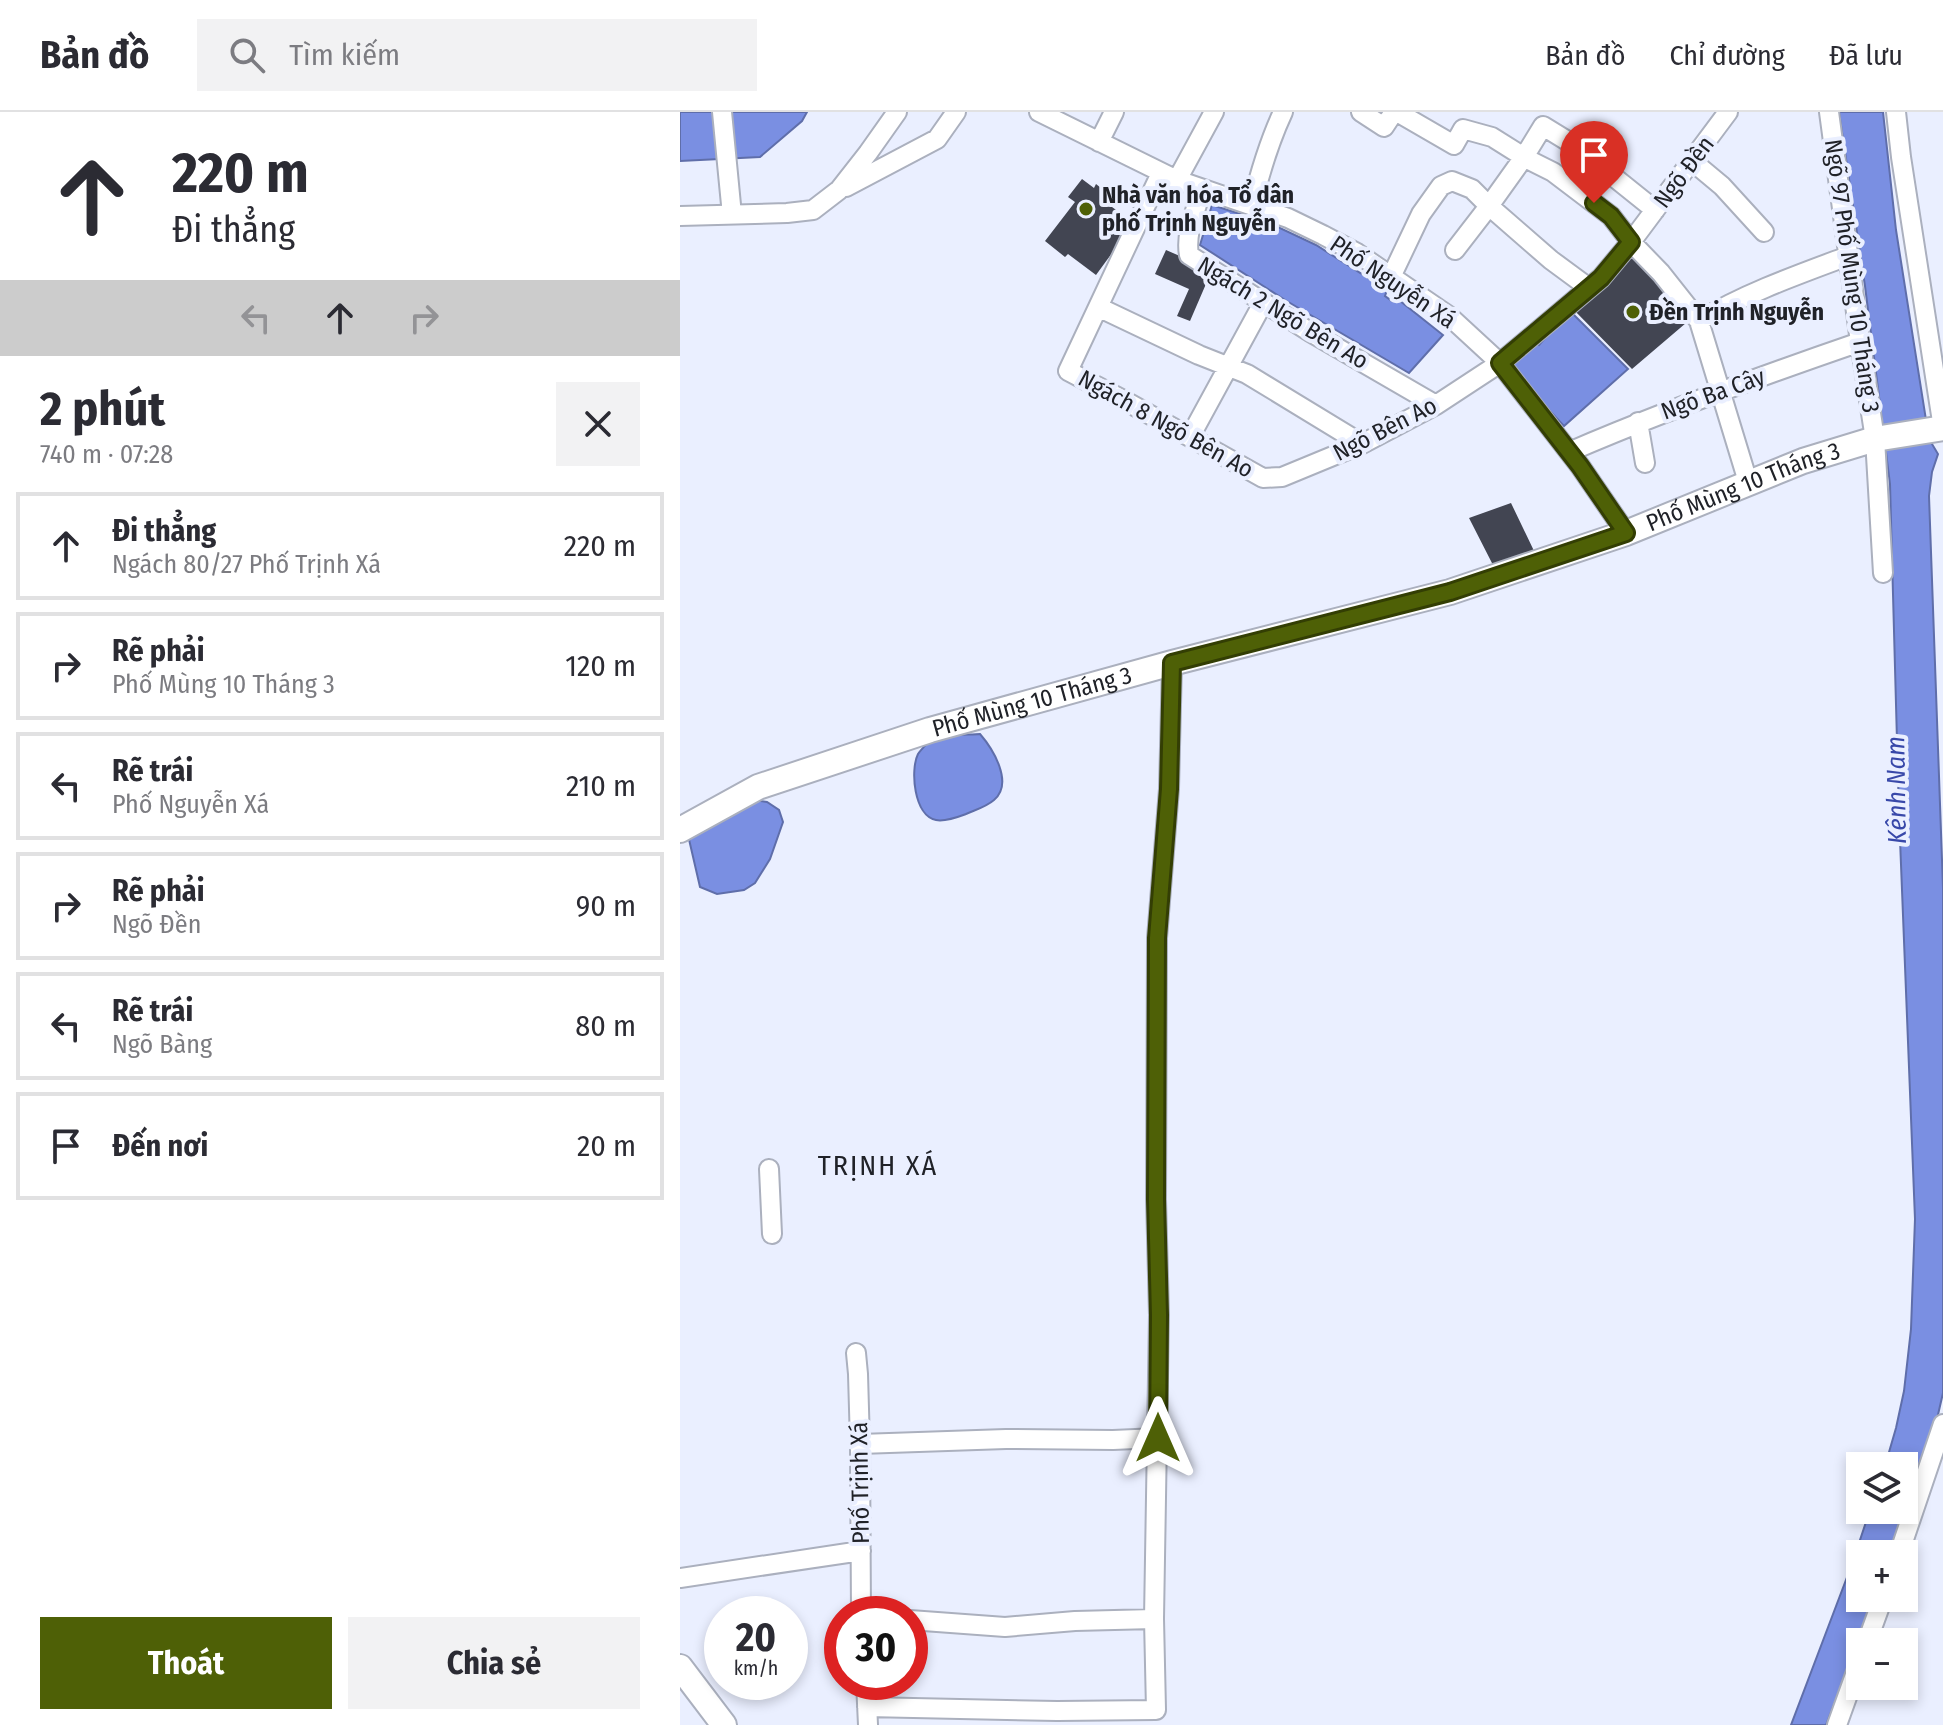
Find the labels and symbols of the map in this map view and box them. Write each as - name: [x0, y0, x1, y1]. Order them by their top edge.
- pin: [1560, 121, 1628, 203]
- street label: Ngõ Đền: [1648, 131, 1720, 213]
- street label: Ngõ 97 Phố Mùng 10 Tháng 3: [1819, 137, 1885, 415]
- place label: Nhà văn hóa Tổ dân phố Trịnh Nguyễn: [1102, 179, 1294, 237]
- marker: Nhà văn hóa Tổ dân phố Trịnh Nguyễn: [1077, 200, 1095, 218]
- street label: Phố Nguyễn Xá: [1325, 230, 1461, 334]
- street label: Ngách 2 Ngõ Bên Ao: [1193, 251, 1373, 375]
- place label: Đền Trịnh Nguyễn: [1649, 296, 1824, 326]
- marker: Đền Trịnh Nguyễn: [1624, 303, 1642, 321]
- street label: Ngõ Ba Cây: [1657, 362, 1769, 426]
- street label: Ngách 8 Ngõ Bên Ao: [1074, 364, 1258, 484]
- street label: Ngõ Bên Ao: [1329, 391, 1441, 467]
- street label: Phố Mùng 10 Tháng 3: [1642, 437, 1843, 537]
- street label: Phố Mùng 10 Tháng 3: [929, 661, 1135, 743]
- water label: Kênh Nam: [1880, 736, 1913, 844]
- district label: TRỊNH XÁ: [818, 1149, 938, 1182]
- position arrow: [1116, 1396, 1200, 1480]
- street label: Phố Trịnh Xá: [845, 1422, 875, 1544]
- speed limit sign: 30: [824, 1596, 928, 1700]

